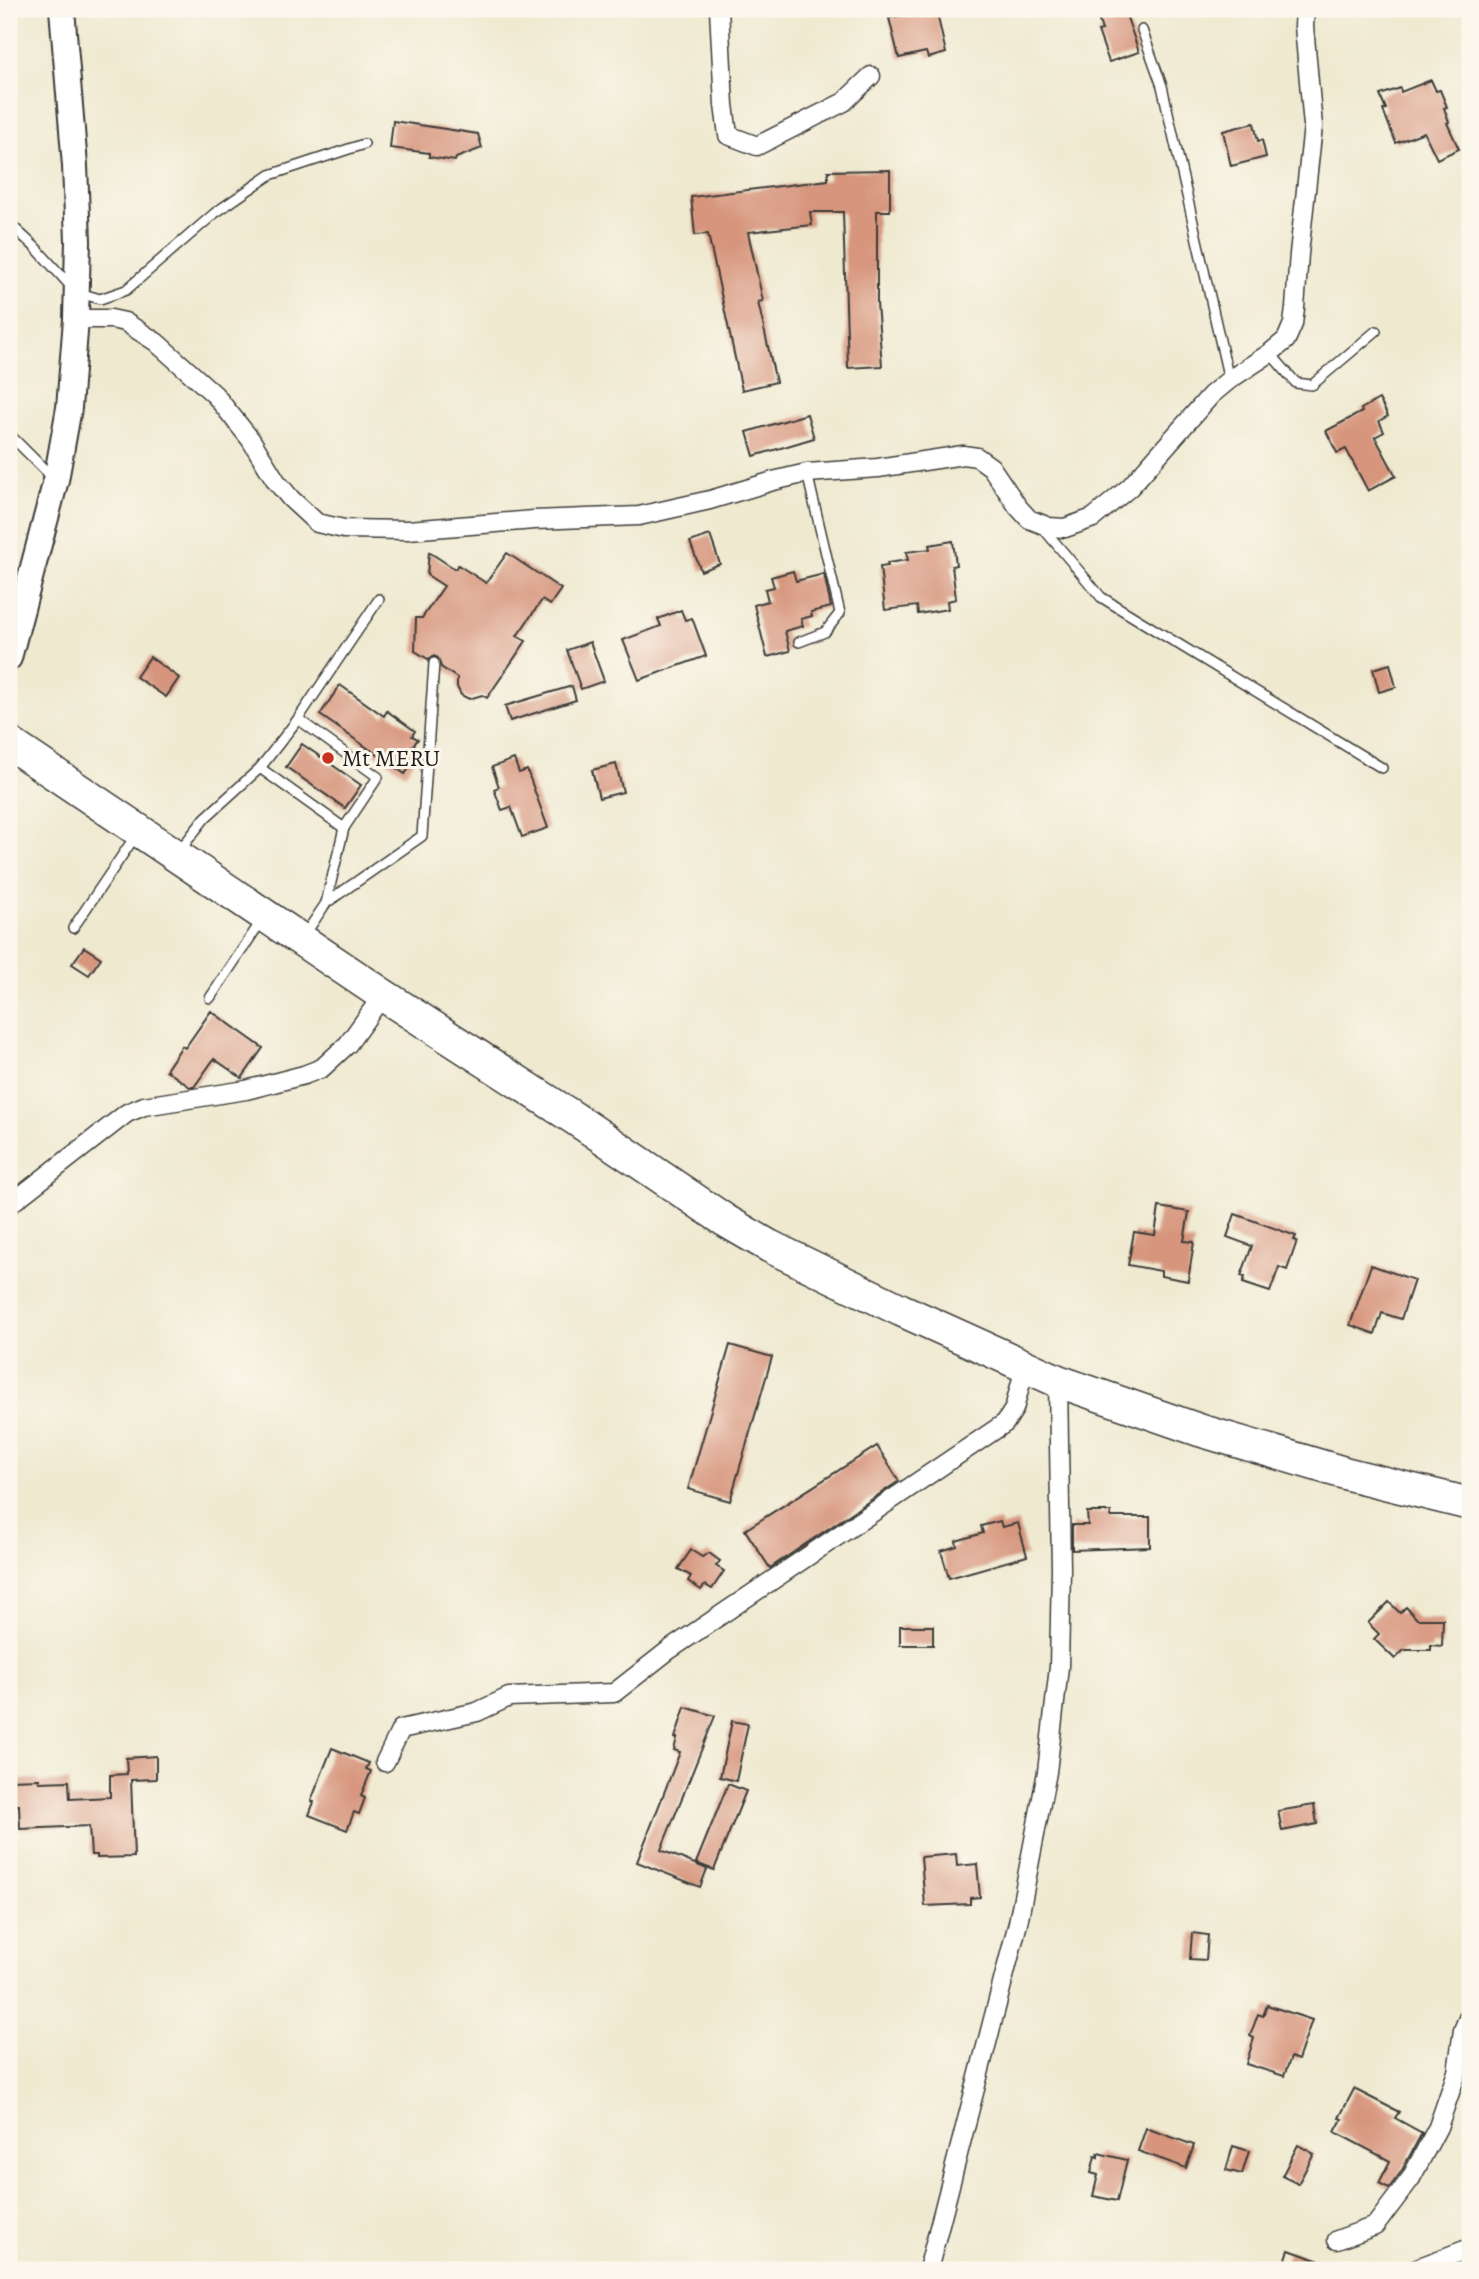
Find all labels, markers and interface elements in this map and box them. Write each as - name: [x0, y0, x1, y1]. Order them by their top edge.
- place label: Mt MERU: [342, 742, 440, 774]
- marker: Mt MERU: [320, 750, 336, 766]

